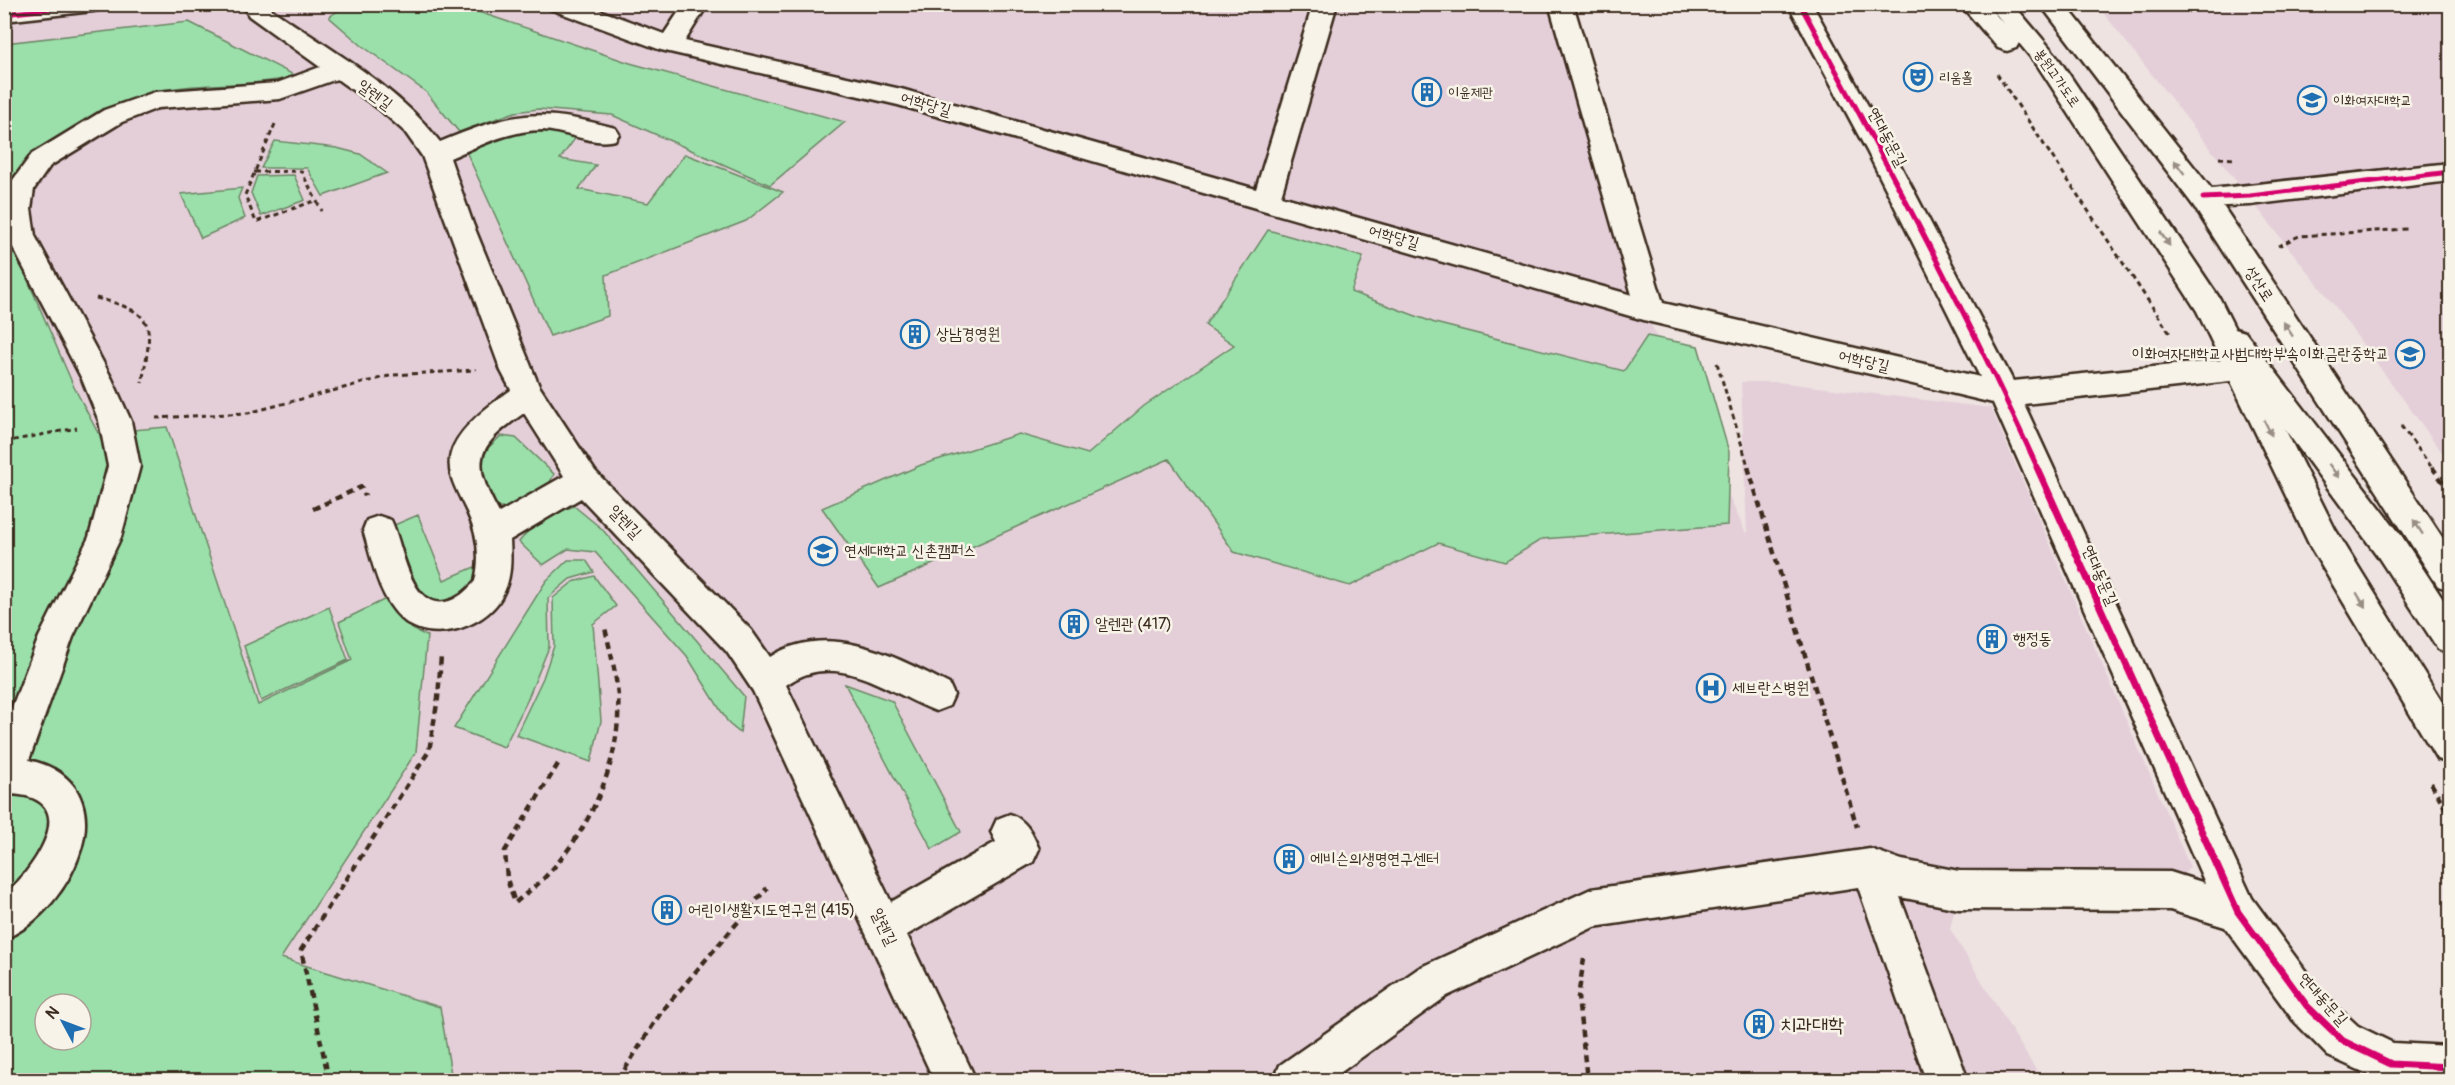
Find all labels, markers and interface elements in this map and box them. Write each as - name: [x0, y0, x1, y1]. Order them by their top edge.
- street label: 봉원고가도로: [2031, 45, 2083, 111]
- theatre icon: 리움홀: [1902, 61, 1934, 93]
- place label: 리움홀: [1939, 69, 1973, 86]
- street label: 알렌길: [353, 76, 397, 115]
- building icon: 이윤제관: [1411, 76, 1443, 108]
- place label: 이윤제관: [1448, 84, 1493, 101]
- school or university icon: 이화여자대학교: [2296, 84, 2328, 116]
- street label: 어학당길: [898, 87, 954, 121]
- place label: 이화여자대학교: [2333, 92, 2412, 109]
- street label: 연대동문길: [1863, 104, 1911, 170]
- one-way arrow: [2173, 160, 2185, 175]
- street label: 어학당길: [1366, 220, 1422, 254]
- one-way arrow: [2159, 231, 2170, 247]
- street label: 성산로: [2240, 262, 2278, 306]
- building icon: 상남경영원: [899, 318, 931, 350]
- one-way arrow: [2283, 320, 2294, 337]
- place label: 상남경영원: [936, 324, 1000, 344]
- school or university icon: 이화여자대학교사범대학부속이화금란중학교: [2394, 338, 2426, 370]
- place label: 이화여자대학교사범대학부속이화금란중학교: [2132, 344, 2389, 364]
- street label: 어학당길: [1837, 345, 1891, 377]
- one-way arrow: [2263, 419, 2273, 437]
- one-way arrow: [2327, 464, 2339, 479]
- street label: 알렌길: [604, 501, 646, 543]
- one-way arrow: [2413, 518, 2424, 535]
- school or university icon: 연세대학교 신촌캠퍼스: [807, 535, 839, 567]
- place label: 연세대학교 신촌캠퍼스: [844, 541, 976, 561]
- street label: 연대동문길: [2078, 542, 2122, 609]
- one-way arrow: [2355, 592, 2366, 608]
- building icon: 알렌관 (417): [1058, 608, 1090, 640]
- place label: 알렌관 (417): [1095, 614, 1172, 634]
- building icon: 행정동: [1976, 623, 2008, 655]
- place label: 행정동: [2013, 629, 2052, 649]
- hospital icon: 세브란스병원: [1695, 672, 1727, 704]
- place label: 세브란스병원: [1732, 678, 1809, 698]
- building icon: 에비슨의생명연구센터: [1273, 843, 1305, 875]
- place label: 에비슨의생명연구센터: [1310, 849, 1439, 869]
- building icon: 어린이생활지도연구원 (415): [651, 894, 683, 926]
- place label: 어린이생활지도연구원 (415): [688, 900, 855, 920]
- street label: 알렌길: [867, 905, 901, 949]
- street label: 연대동문길: [2294, 968, 2352, 1030]
- north arrow: [33, 992, 93, 1052]
- text: N: [41, 1002, 64, 1023]
- building icon: 치과대학: [1743, 1008, 1775, 1040]
- place label: 치과대학: [1780, 1012, 1844, 1037]

